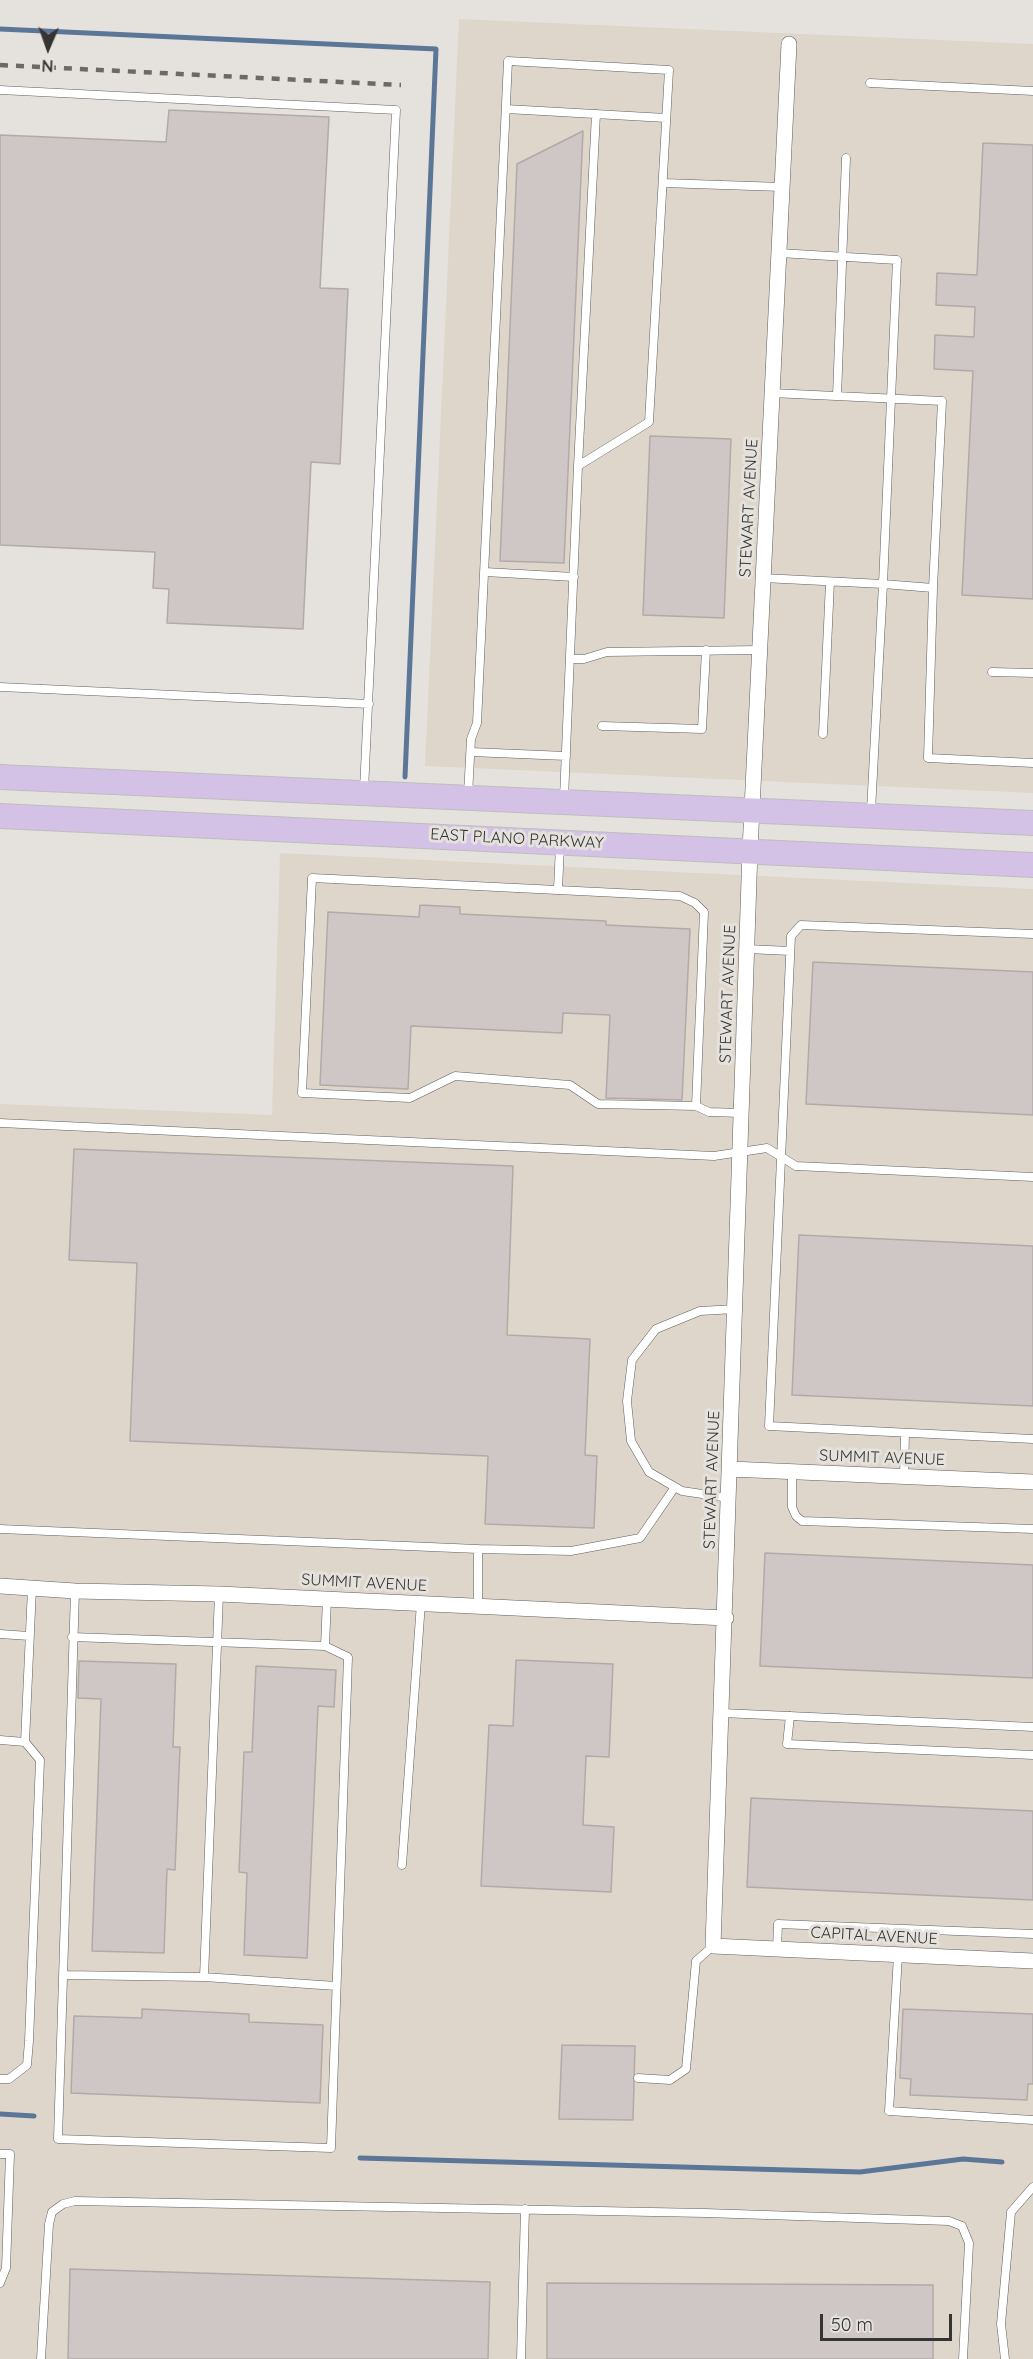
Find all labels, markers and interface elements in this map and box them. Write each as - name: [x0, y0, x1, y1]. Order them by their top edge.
- north arrow: [18, 18, 78, 78]
- text: N: [41, 56, 54, 76]
- street label: STEWART AVENUE: [736, 438, 762, 578]
- street label: EAST PLANO PARKWAY: [430, 825, 604, 853]
- street label: STEWART AVENUE: [716, 924, 740, 1064]
- street label: STEWART AVENUE: [700, 1410, 724, 1550]
- street label: SUMMIT AVENUE: [819, 1446, 945, 1470]
- street label: SUMMIT AVENUE: [301, 1570, 427, 1596]
- street label: CAPITAL AVENUE: [810, 1923, 938, 1949]
- scale bar: [823, 2302, 955, 2340]
- text: 50 m: [831, 2313, 873, 2336]

